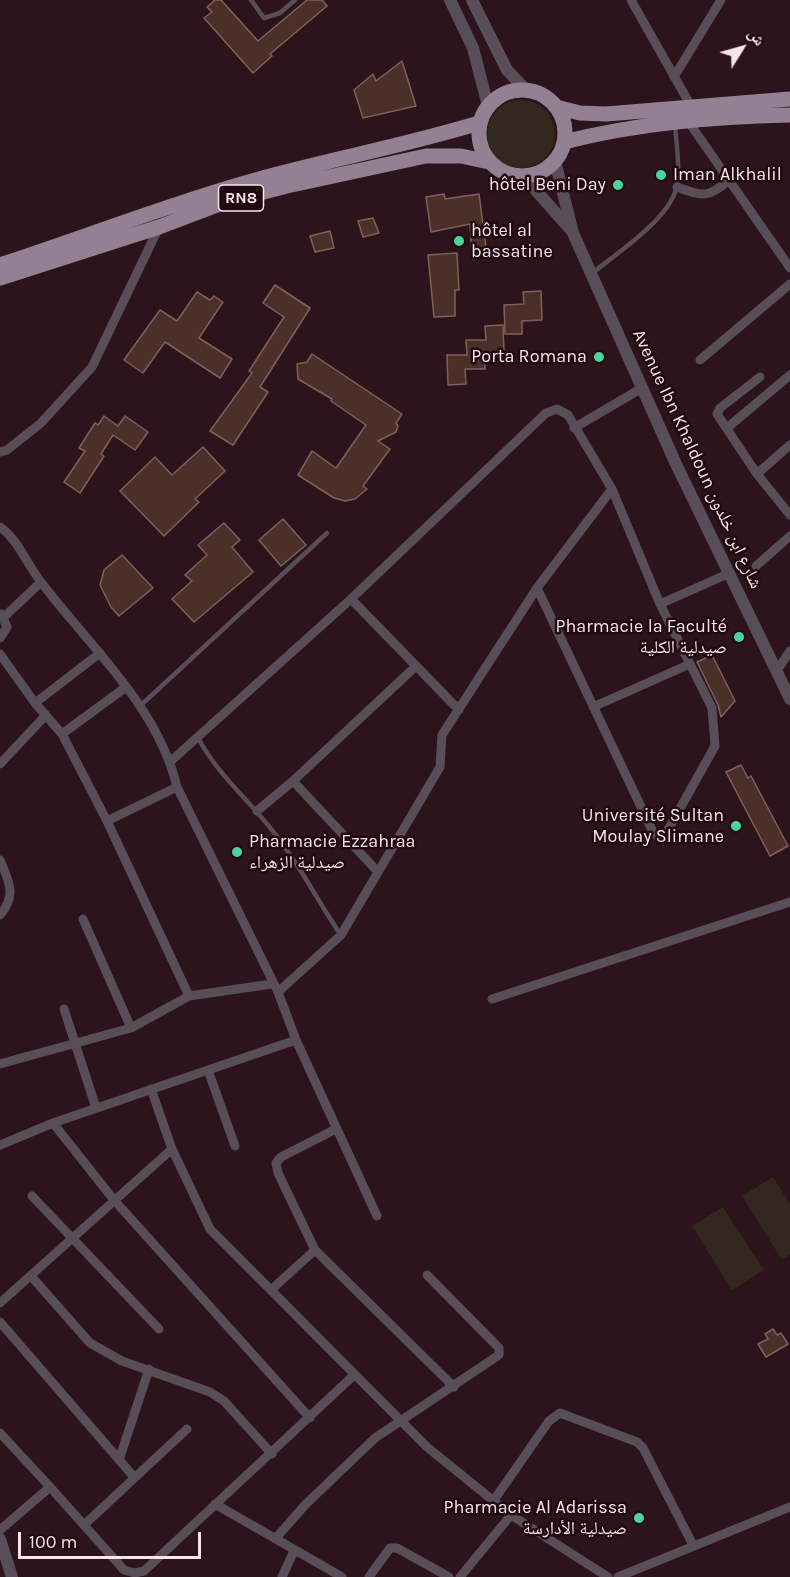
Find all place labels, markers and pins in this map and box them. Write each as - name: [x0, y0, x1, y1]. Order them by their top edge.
- place label: Iman Alkhalil: [673, 164, 782, 186]
- marker: Iman Alkhalil: [654, 168, 668, 182]
- place label: hôtel Beni Day: [489, 174, 606, 196]
- marker: hôtel Beni Day: [611, 178, 625, 192]
- place label: hôtel al bassatine: [471, 220, 553, 262]
- marker: hôtel al bassatine: [452, 234, 466, 248]
- place label: Porta Romana: [471, 346, 587, 368]
- marker: Porta Romana: [592, 350, 606, 364]
- place label: Pharmacie la Faculté صيدلية الكلية: [555, 616, 727, 658]
- marker: Pharmacie la Faculté صيدلية الكلية: [732, 630, 746, 644]
- place label: Université Sultan Moulay Slimane: [582, 805, 724, 848]
- marker: Université Sultan Moulay Slimane: [729, 819, 743, 833]
- place label: Pharmacie Ezzahraa صيدلية الزهراء: [249, 831, 415, 874]
- marker: Pharmacie Ezzahraa صيدلية الزهراء: [230, 845, 244, 859]
- place label: Pharmacie Al Adarissa صيدلية الأدارسة: [444, 1497, 627, 1540]
- marker: Pharmacie Al Adarissa صيدلية الأدارسة: [632, 1511, 646, 1525]

